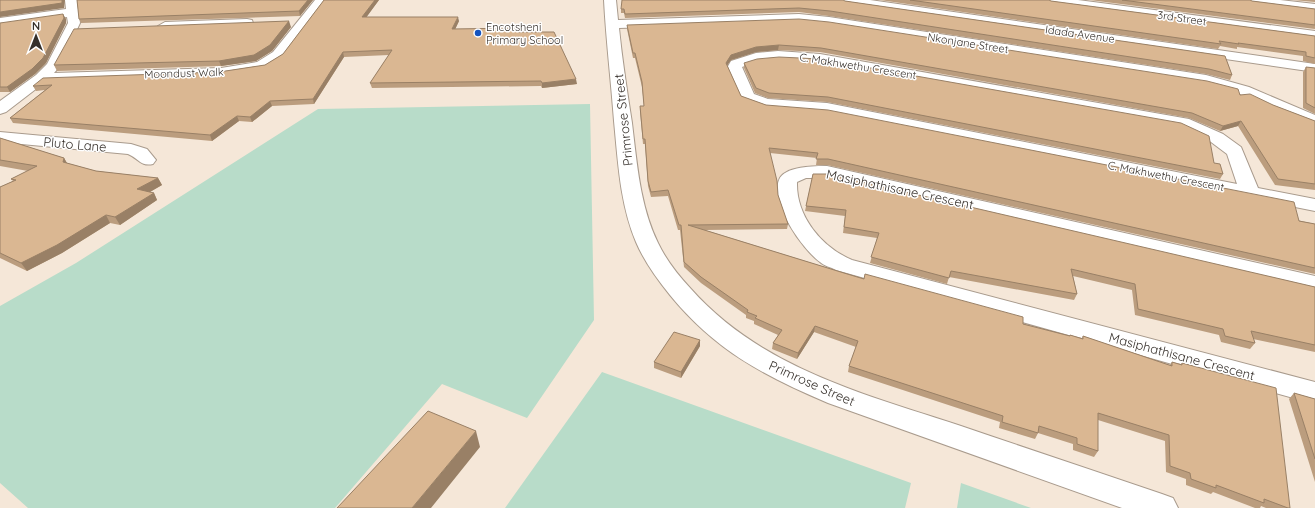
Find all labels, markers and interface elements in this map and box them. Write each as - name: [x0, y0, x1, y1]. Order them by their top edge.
- street label: 3rd Street: [1157, 8, 1208, 28]
- north arrow: [16, 16, 56, 56]
- text: N: [32, 19, 40, 33]
- place label: Encotsheni Primary School: [486, 20, 563, 47]
- street label: Idada Avenue: [1044, 22, 1116, 46]
- marker: Encotsheni Primary School: [473, 28, 483, 38]
- street label: Nkonjane Street: [926, 30, 1010, 56]
- street label: C. Makhwethu Crescent: [798, 50, 918, 82]
- street label: Moondust Walk: [144, 65, 224, 81]
- street label: Primrose Street: [610, 73, 636, 167]
- street label: Pluto Lane: [43, 133, 107, 155]
- street label: C. Makhwethu Crescent: [1107, 158, 1226, 194]
- street label: Masiphathisane Crescent: [825, 166, 975, 212]
- street label: Masiphathisane Crescent: [1107, 329, 1257, 383]
- street label: Primrose Street: [767, 357, 857, 409]

